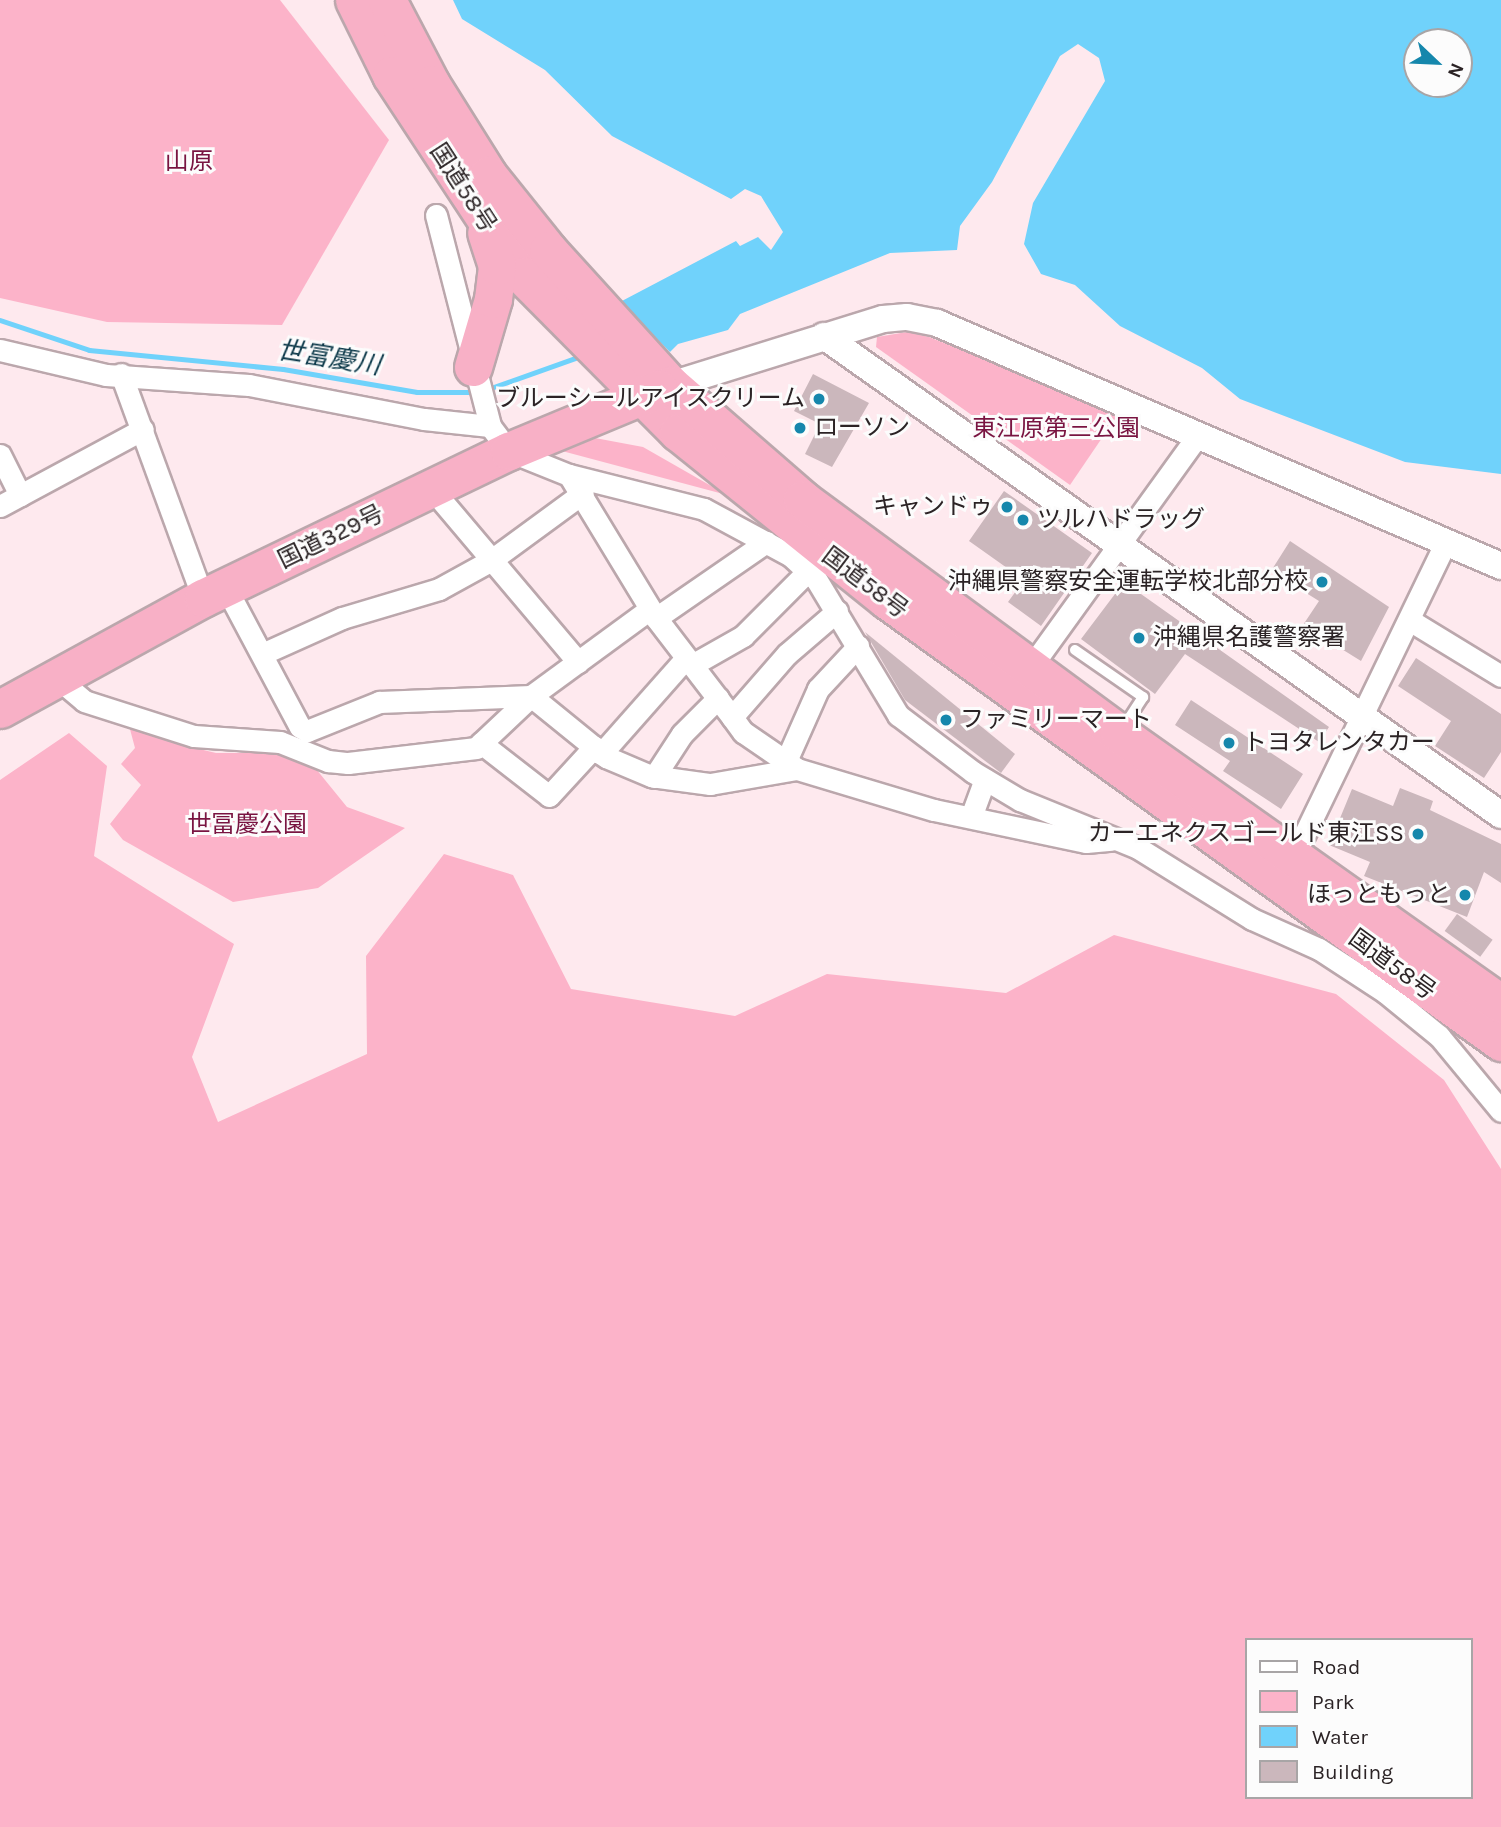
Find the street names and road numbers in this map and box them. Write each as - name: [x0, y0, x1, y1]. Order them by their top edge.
- street label: 国道58号: [424, 138, 502, 238]
- street label: 国道329号: [273, 499, 389, 575]
- street label: 国道58号: [816, 541, 914, 625]
- street label: 国道58号: [1343, 924, 1441, 1006]

